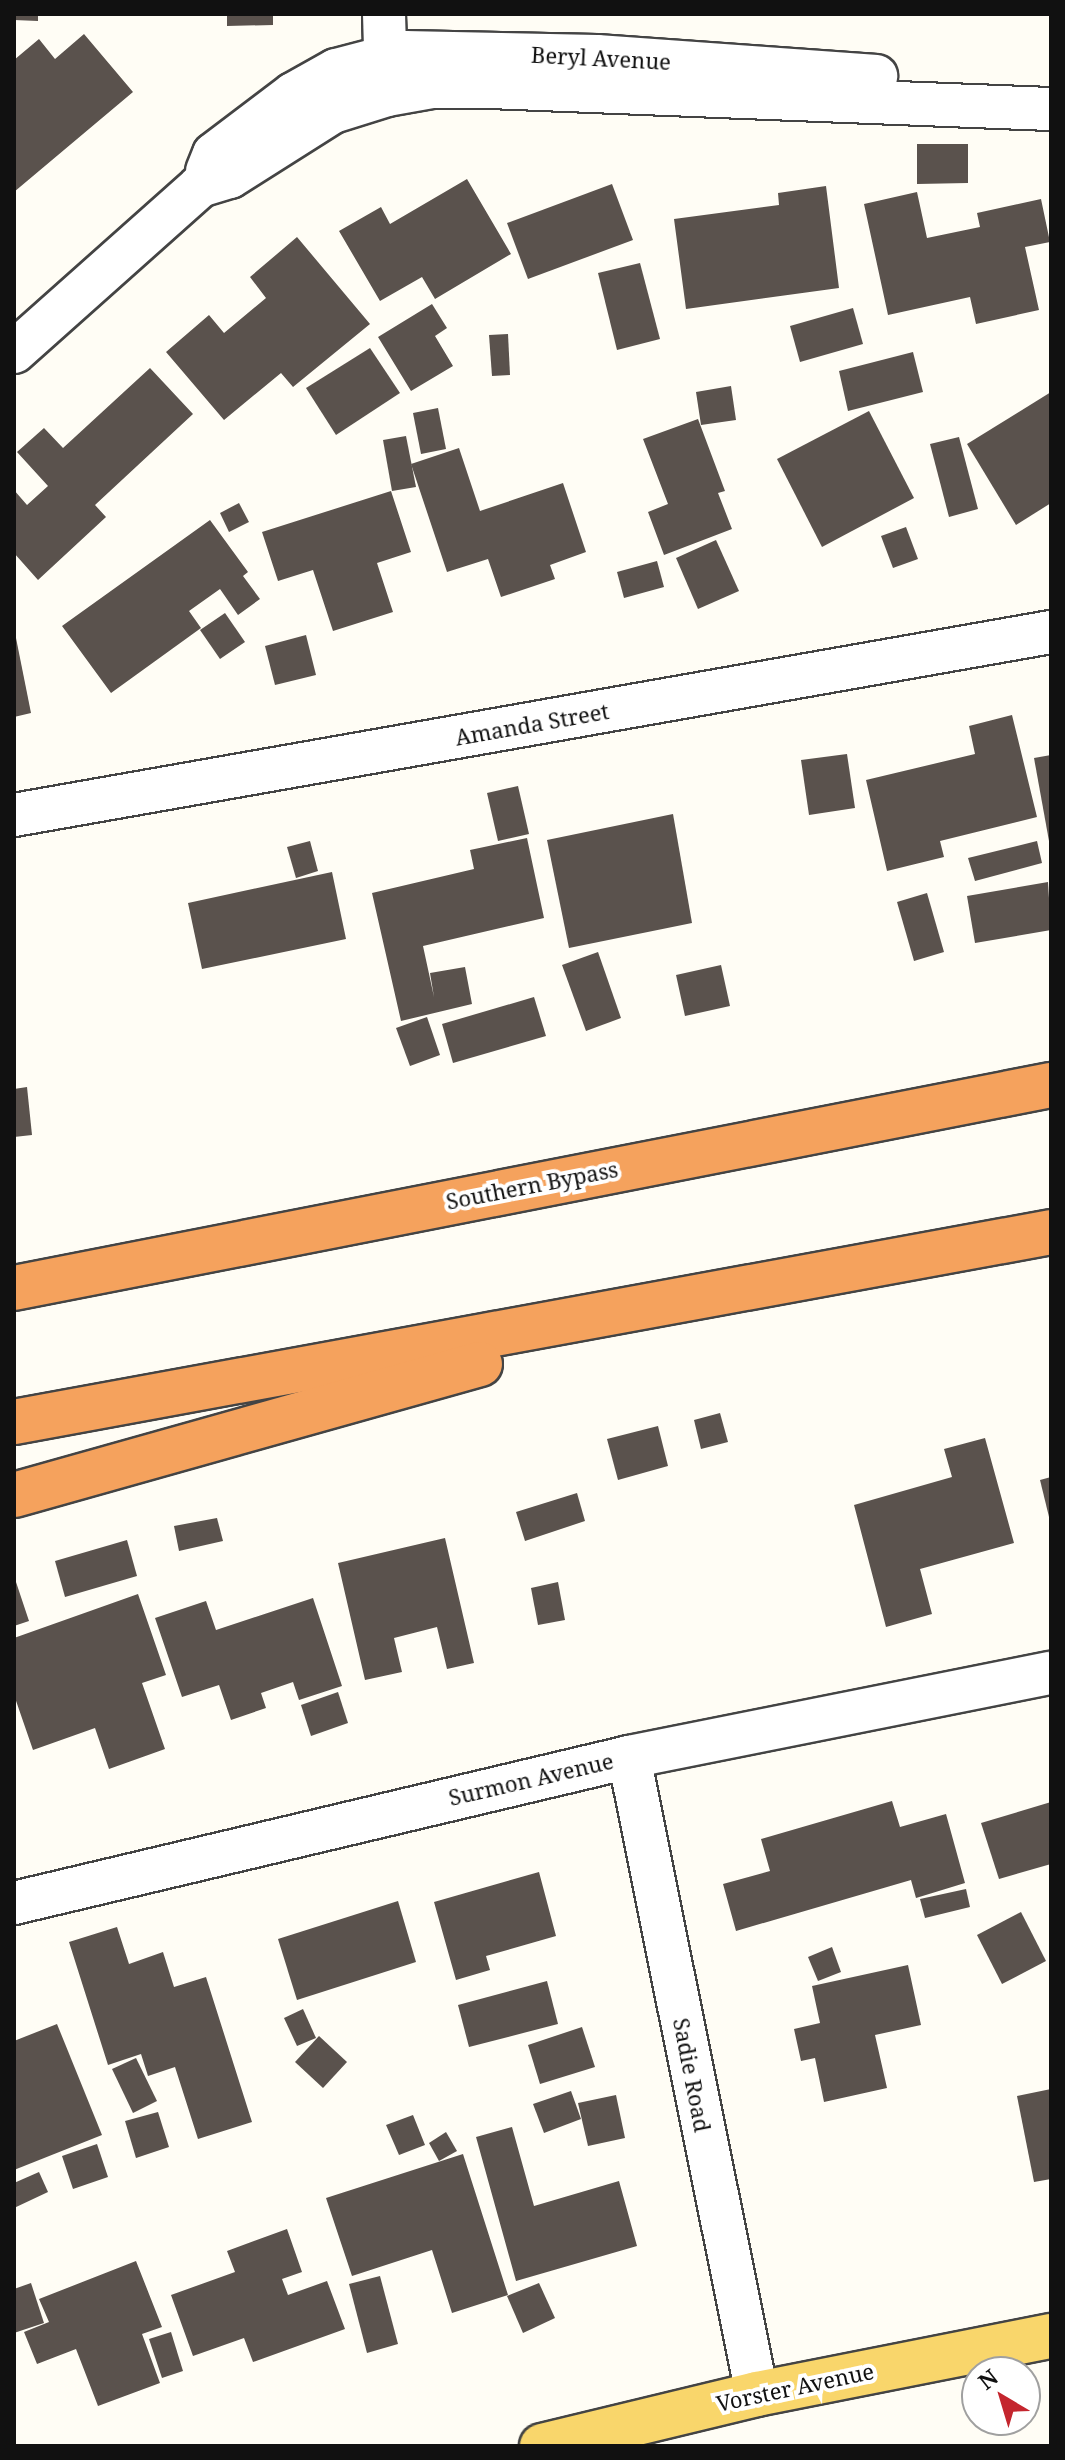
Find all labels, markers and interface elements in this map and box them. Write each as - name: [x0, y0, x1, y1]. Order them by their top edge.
- street label: Beryl Avenue: [530, 41, 672, 75]
- street label: Amanda Street: [453, 697, 611, 751]
- street label: Southern Bypass: [444, 1155, 620, 1215]
- street label: Surmon Avenue: [446, 1747, 616, 1811]
- street label: Sadie Road: [668, 2016, 716, 2134]
- north arrow: [961, 2356, 1041, 2436]
- street label: Vorster Avenue: [714, 2357, 876, 2417]
- text: N: [971, 2362, 1004, 2396]

